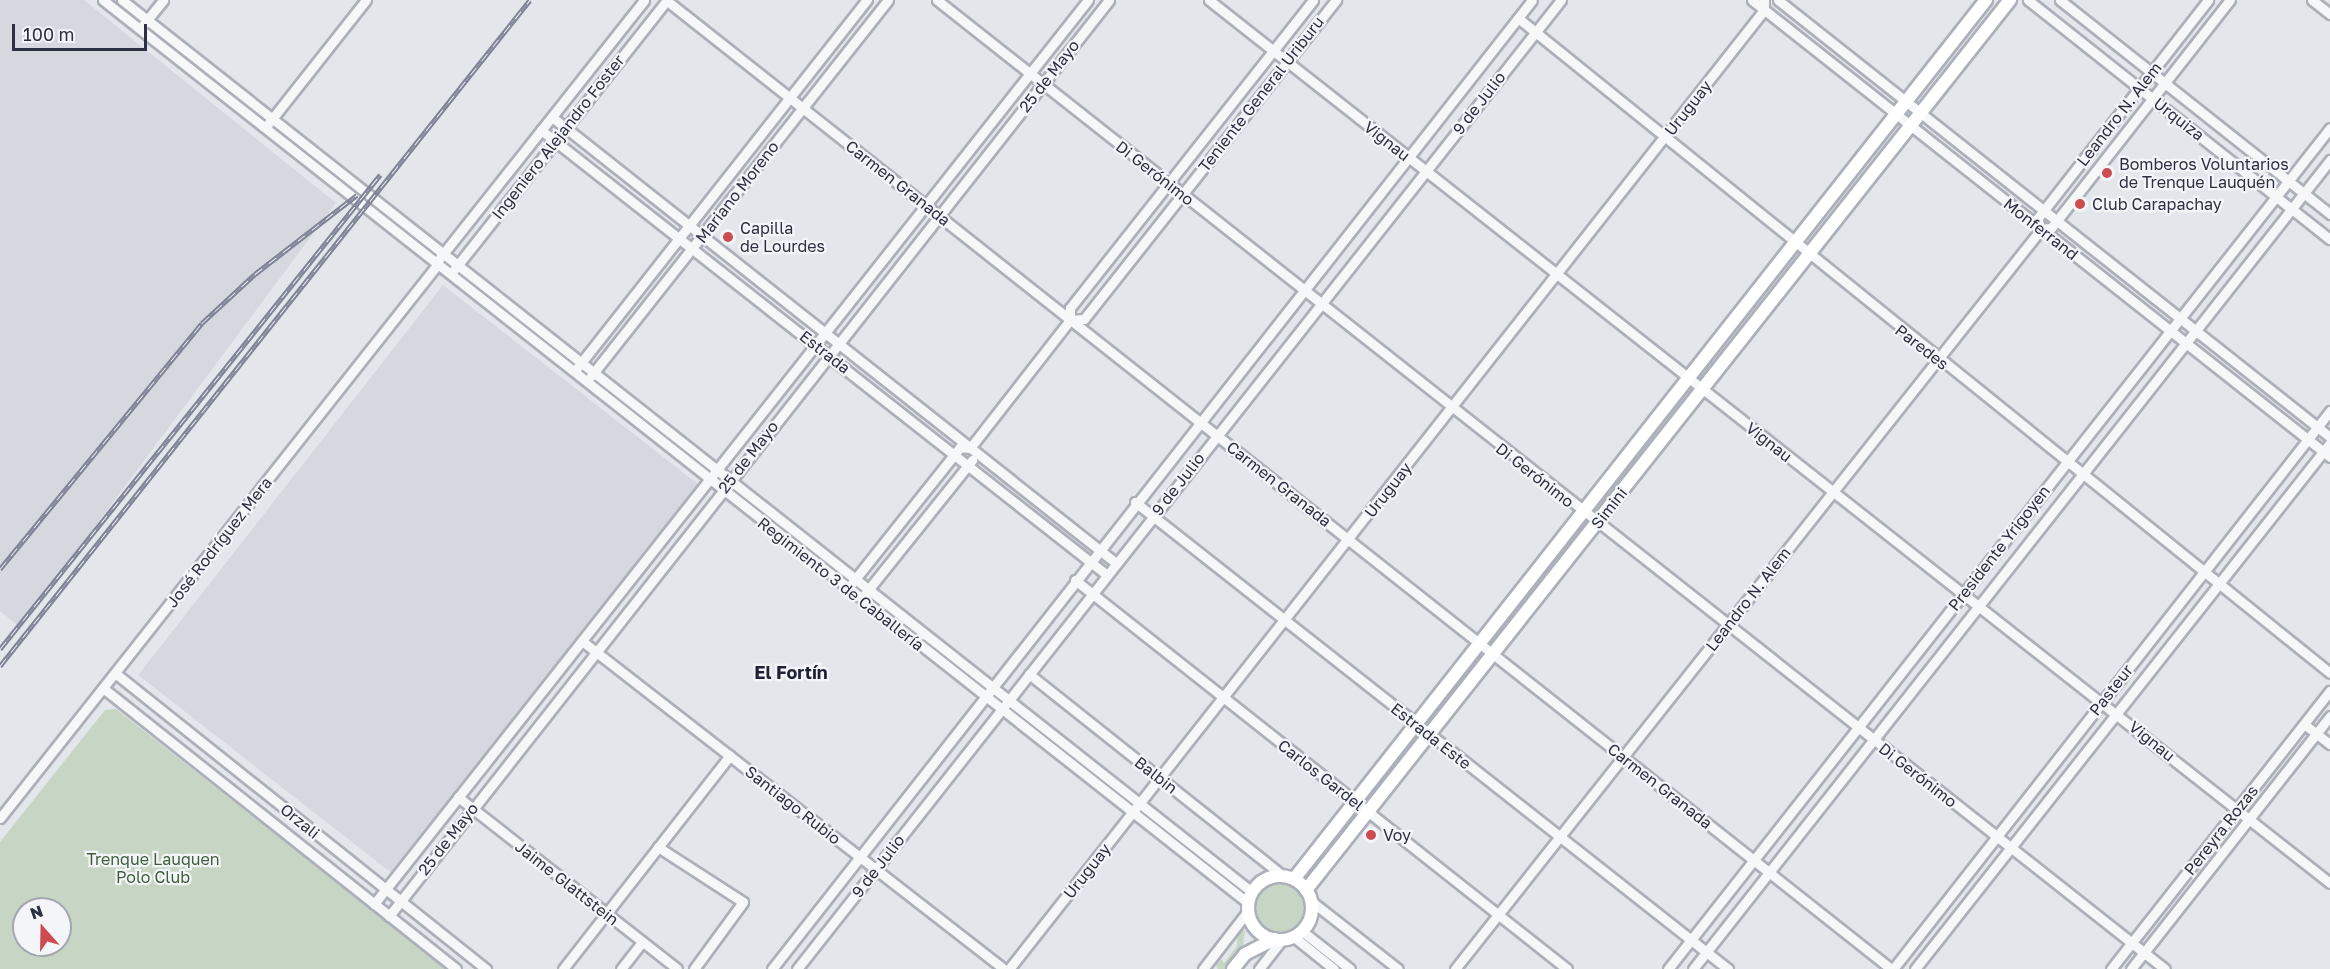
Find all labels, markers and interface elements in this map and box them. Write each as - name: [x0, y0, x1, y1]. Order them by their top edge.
- scale bar: [15, 12, 150, 50]
- street label: Teniente General Uriburu: [1194, 12, 1328, 176]
- text: 100 m: [23, 23, 74, 45]
- street label: 25 de Mayo: [1015, 36, 1083, 116]
- street label: Ingeniero Alejandro Foster: [488, 51, 628, 223]
- street label: Leandro N. Alem: [2073, 58, 2165, 170]
- street label: 9 de Julio: [1449, 68, 1509, 138]
- street label: Uruguay: [1660, 77, 1716, 139]
- street label: Urquiza: [2150, 93, 2208, 145]
- street label: Vignau: [1360, 117, 1414, 165]
- street label: Carmen Granada: [842, 136, 954, 230]
- street label: Mariano Moreno: [691, 137, 783, 247]
- street label: Di Gerónimo: [1112, 137, 1198, 209]
- place label: Bomberos Voluntarios de Trenque Lauquén: [2119, 154, 2289, 192]
- marker: Bomberos Voluntarios de Trenque Lauquén: [2100, 166, 2114, 180]
- street label: Monferrand: [2000, 194, 2082, 264]
- place label: Club Carapachay: [2092, 194, 2222, 214]
- marker: Club Carapachay: [2073, 197, 2087, 211]
- place label: Capilla de Lourdes: [740, 218, 825, 256]
- marker: Capilla de Lourdes: [721, 230, 735, 244]
- street label: Paredes: [1892, 320, 1952, 374]
- street label: Estrada: [796, 326, 854, 378]
- street label: 25 de Mayo: [714, 417, 782, 497]
- street label: Vignau: [1742, 418, 1796, 466]
- street label: Carmen Granada: [1223, 437, 1335, 531]
- street label: Di Gerónimo: [1492, 439, 1578, 511]
- street label: 9 de Julio: [1148, 449, 1208, 519]
- street label: Uruguay: [1360, 459, 1416, 521]
- street label: José Rodríguez Mera: [162, 473, 276, 611]
- street label: Presidente Yrigoyen: [1944, 482, 2054, 614]
- street label: Simini: [1587, 484, 1631, 532]
- street label: Regimiento 3 de Caballería: [754, 513, 928, 655]
- street label: Leandro N. Alem: [1702, 543, 1794, 655]
- district label: El Fortín: [754, 661, 828, 683]
- street label: Pasteur: [2085, 661, 2137, 719]
- street label: Estrada Este: [1387, 699, 1475, 773]
- street label: Vignau: [2125, 717, 2179, 765]
- street label: Carlos Gardel: [1274, 735, 1368, 815]
- street label: Carmen Granada: [1604, 739, 1716, 833]
- street label: Di Gerónimo: [1875, 739, 1961, 811]
- street label: Balbin: [1131, 752, 1181, 798]
- street label: Santiago Rubio: [741, 762, 845, 848]
- street label: Pereyra Rozas: [2180, 781, 2262, 879]
- street label: Orzali: [277, 799, 323, 843]
- street label: 25 de Mayo: [414, 799, 482, 879]
- place label: Voy: [1383, 825, 1411, 845]
- marker: Voy: [1364, 828, 1378, 842]
- street label: 9 de Julio: [848, 831, 908, 901]
- street label: Jaime Glattstein: [512, 837, 622, 929]
- street label: Uruguay: [1059, 840, 1115, 902]
- park label: Trenque Lauquen Polo Club: [86, 849, 220, 887]
- north arrow: [12, 897, 72, 957]
- text: N: [27, 900, 46, 923]

